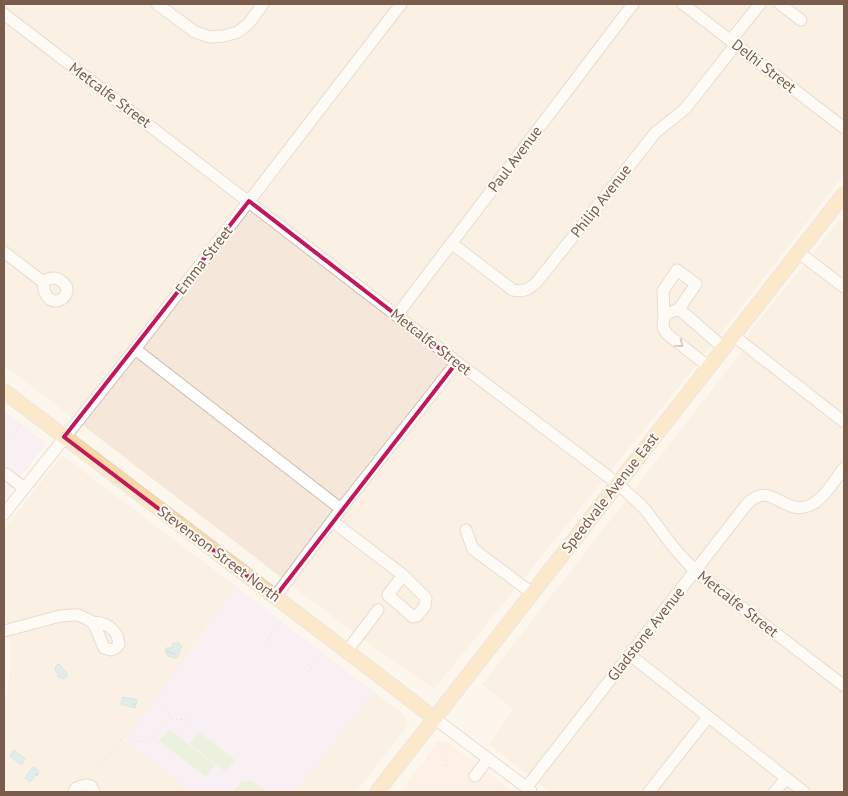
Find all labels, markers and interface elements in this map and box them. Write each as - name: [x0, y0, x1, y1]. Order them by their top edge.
- street label: Delhi Street: [728, 35, 800, 97]
- street label: Metcalfe Street: [66, 58, 155, 132]
- street label: Paul Avenue: [484, 122, 546, 196]
- street label: Philip Avenue: [566, 160, 635, 241]
- street label: Emma Street: [171, 221, 236, 298]
- street label: Metcalfe Street: [387, 304, 476, 379]
- one-way arrow: [674, 339, 683, 347]
- street label: Speedvale Avenue East: [557, 429, 662, 557]
- street label: Stevenson Street North: [154, 501, 284, 606]
- street label: Metcalfe Street: [694, 566, 783, 641]
- street label: Gladstone Avenue: [603, 583, 688, 685]

